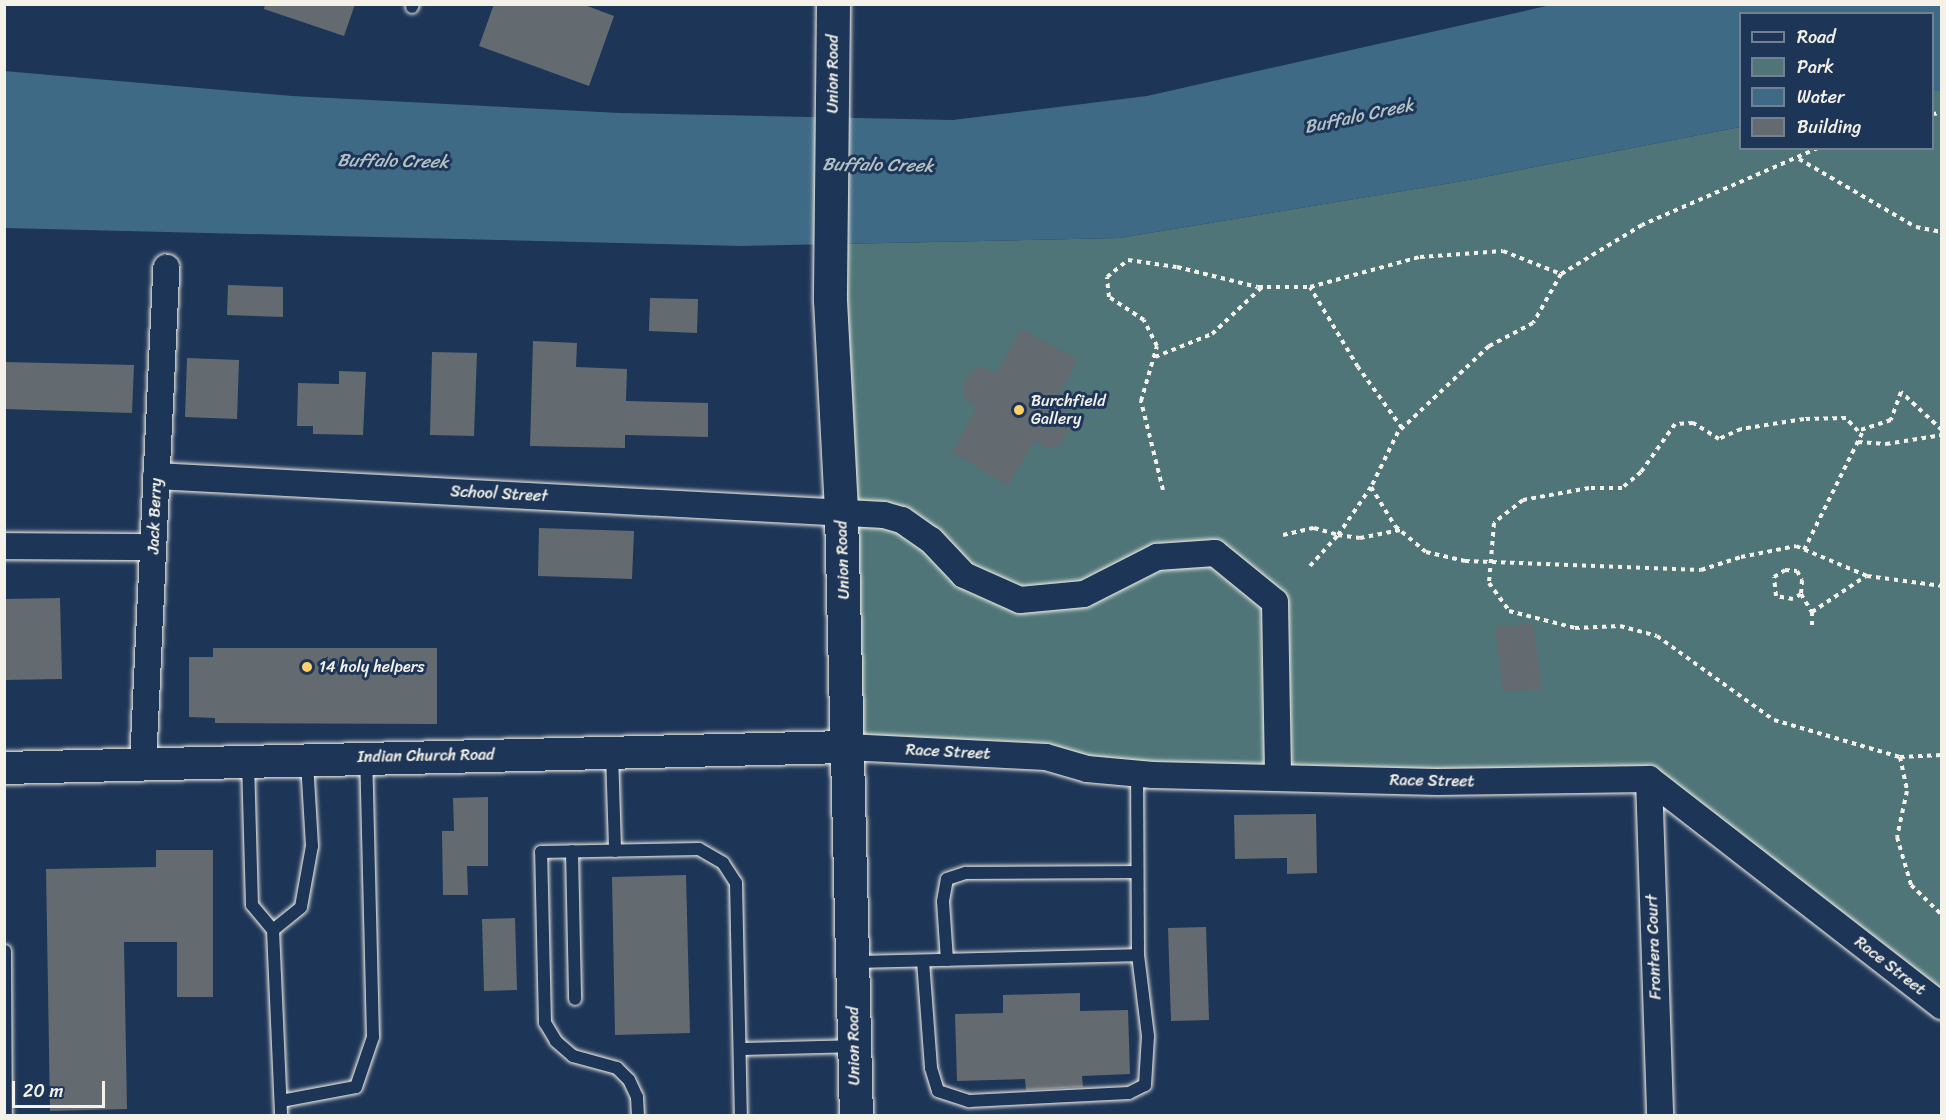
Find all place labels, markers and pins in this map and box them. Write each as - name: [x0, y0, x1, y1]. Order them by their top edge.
- place label: Burchfield Gallery: [1031, 391, 1106, 429]
- marker: Burchfield Gallery: [1012, 403, 1026, 417]
- place label: 14 holy helpers: [319, 657, 425, 677]
- marker: 14 holy helpers: [300, 660, 314, 674]

